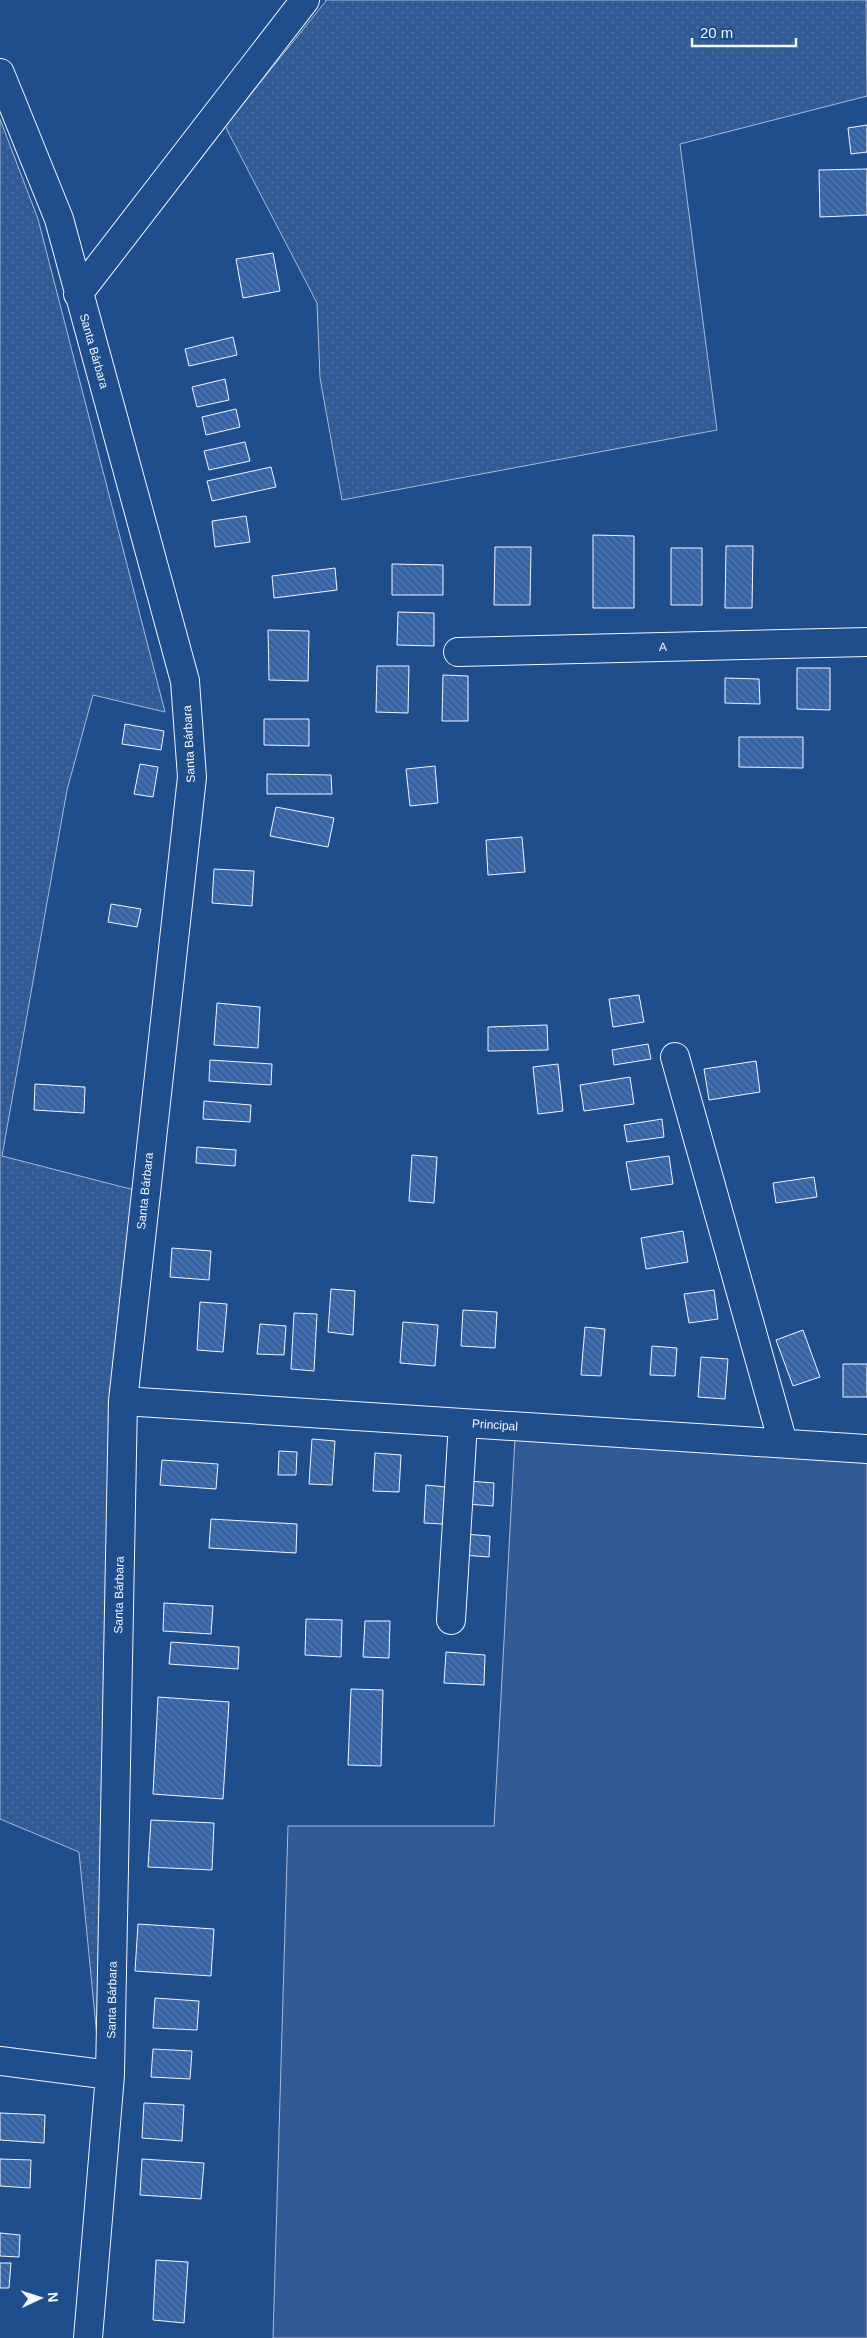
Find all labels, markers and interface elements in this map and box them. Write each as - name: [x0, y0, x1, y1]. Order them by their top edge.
- scale bar: [692, 15, 796, 47]
- text: 20 m: [700, 24, 733, 41]
- street label: Santa Bárbara: [77, 312, 111, 390]
- street label: A: [659, 640, 667, 654]
- street label: Santa Bárbara: [180, 705, 198, 783]
- street label: Santa Bárbara: [134, 1151, 156, 1230]
- street label: Principal: [472, 1416, 518, 1434]
- street label: Santa Bárbara: [111, 1556, 127, 1634]
- street label: Santa Bárbara: [104, 1961, 120, 2039]
- north arrow: [15, 2273, 65, 2323]
- text: N: [45, 2291, 61, 2303]

